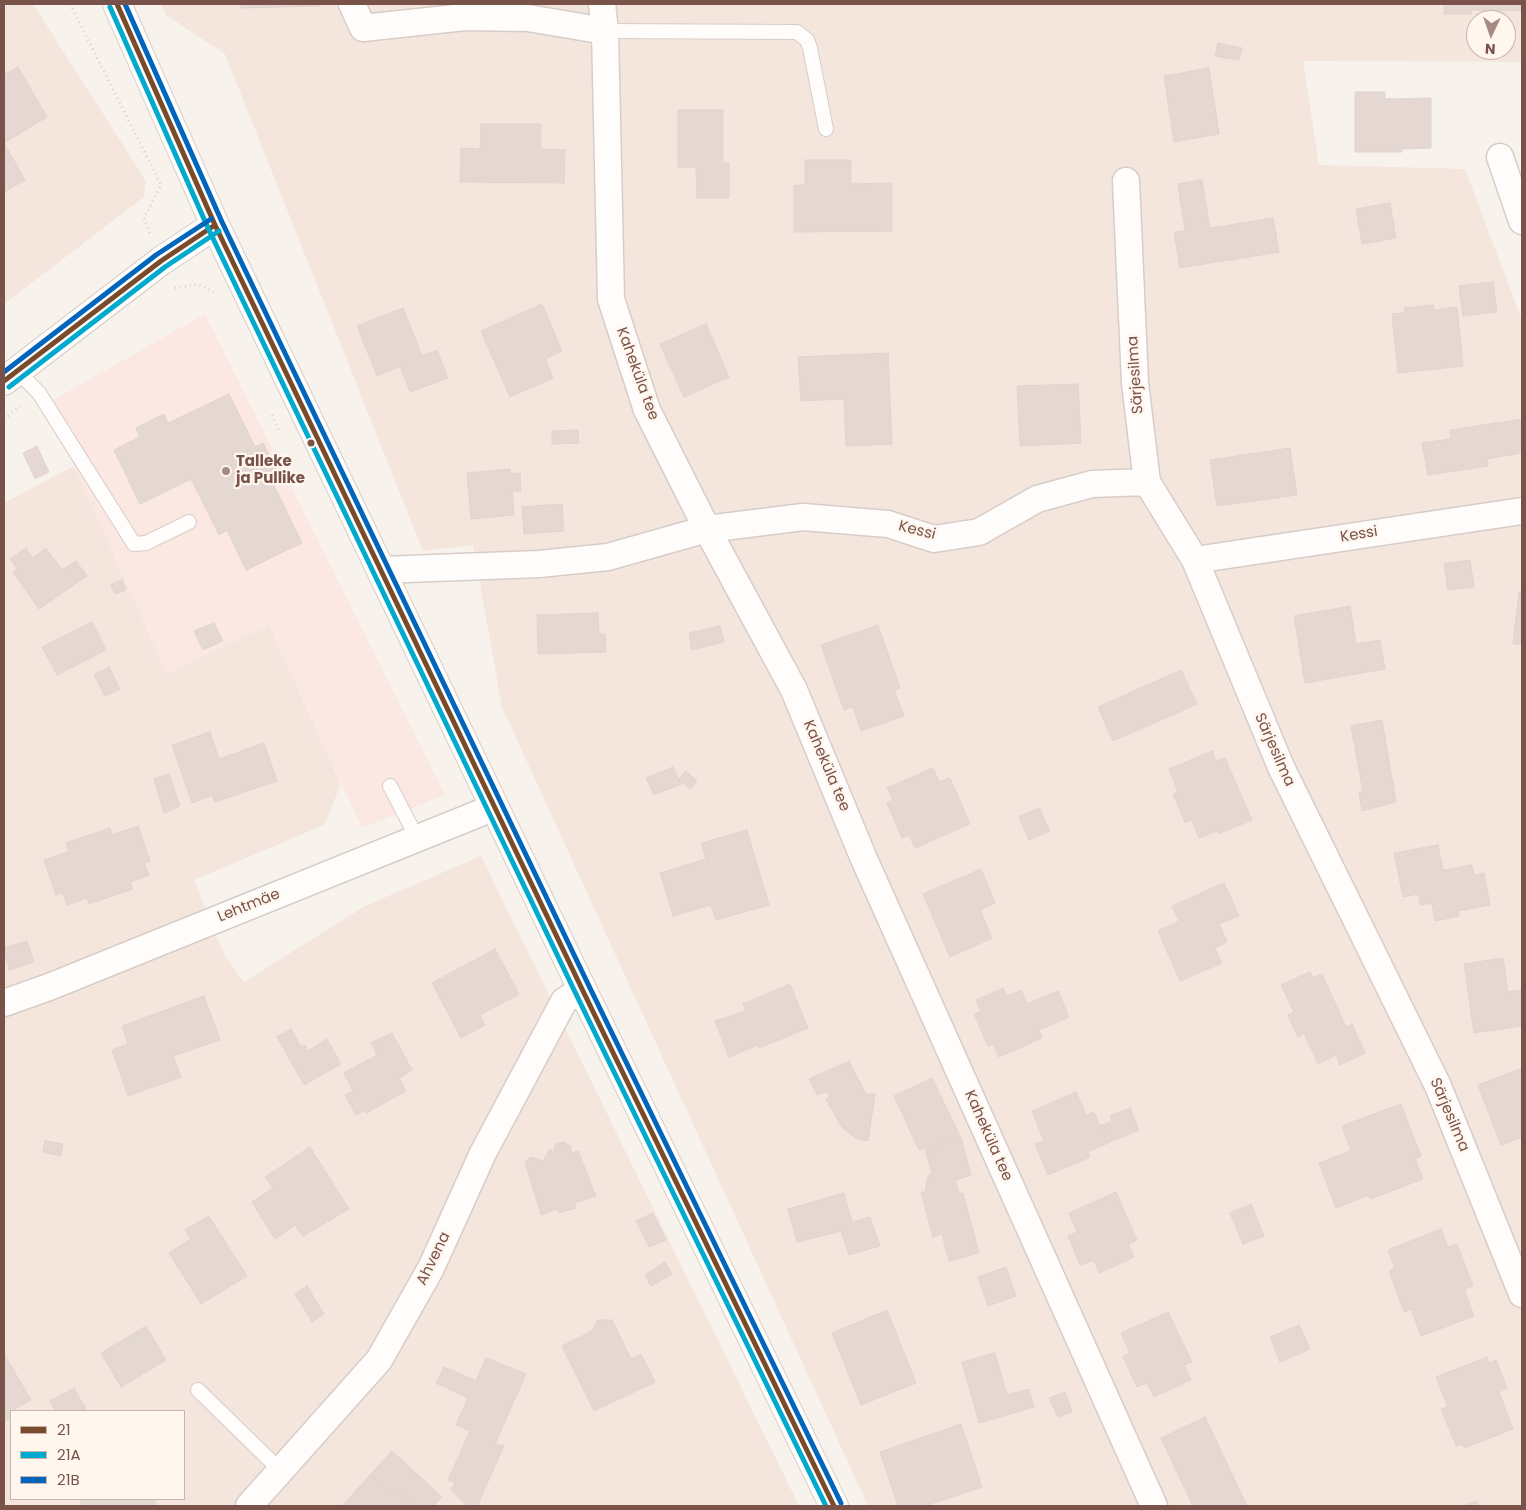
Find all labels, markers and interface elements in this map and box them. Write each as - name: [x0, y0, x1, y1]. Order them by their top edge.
- north arrow: [1466, 10, 1516, 60]
- text: N: [1484, 39, 1496, 59]
- street label: Kaheküla tee: [612, 325, 662, 423]
- street label: Särjesilma: [1124, 335, 1148, 415]
- unlabelled marker: [306, 438, 316, 448]
- place label: Talleke ja Pullike: [236, 453, 305, 488]
- marker: Talleke ja Pullike: [220, 465, 232, 477]
- street label: Kessi: [897, 518, 937, 544]
- street label: Kessi: [1339, 523, 1379, 547]
- street label: Särjesilma: [1250, 711, 1298, 789]
- street label: Kaheküla tee: [799, 718, 853, 814]
- street label: Lehtmäe: [215, 885, 283, 927]
- street label: Särjesilma: [1425, 1075, 1473, 1155]
- street label: Kaheküla tee: [960, 1088, 1016, 1184]
- street label: Ahvena: [413, 1229, 455, 1289]
- legend: [10, 1410, 185, 1500]
- text: 21: [57, 1419, 70, 1440]
- text: 21A: [57, 1444, 81, 1465]
- text: 21B: [57, 1469, 80, 1490]

